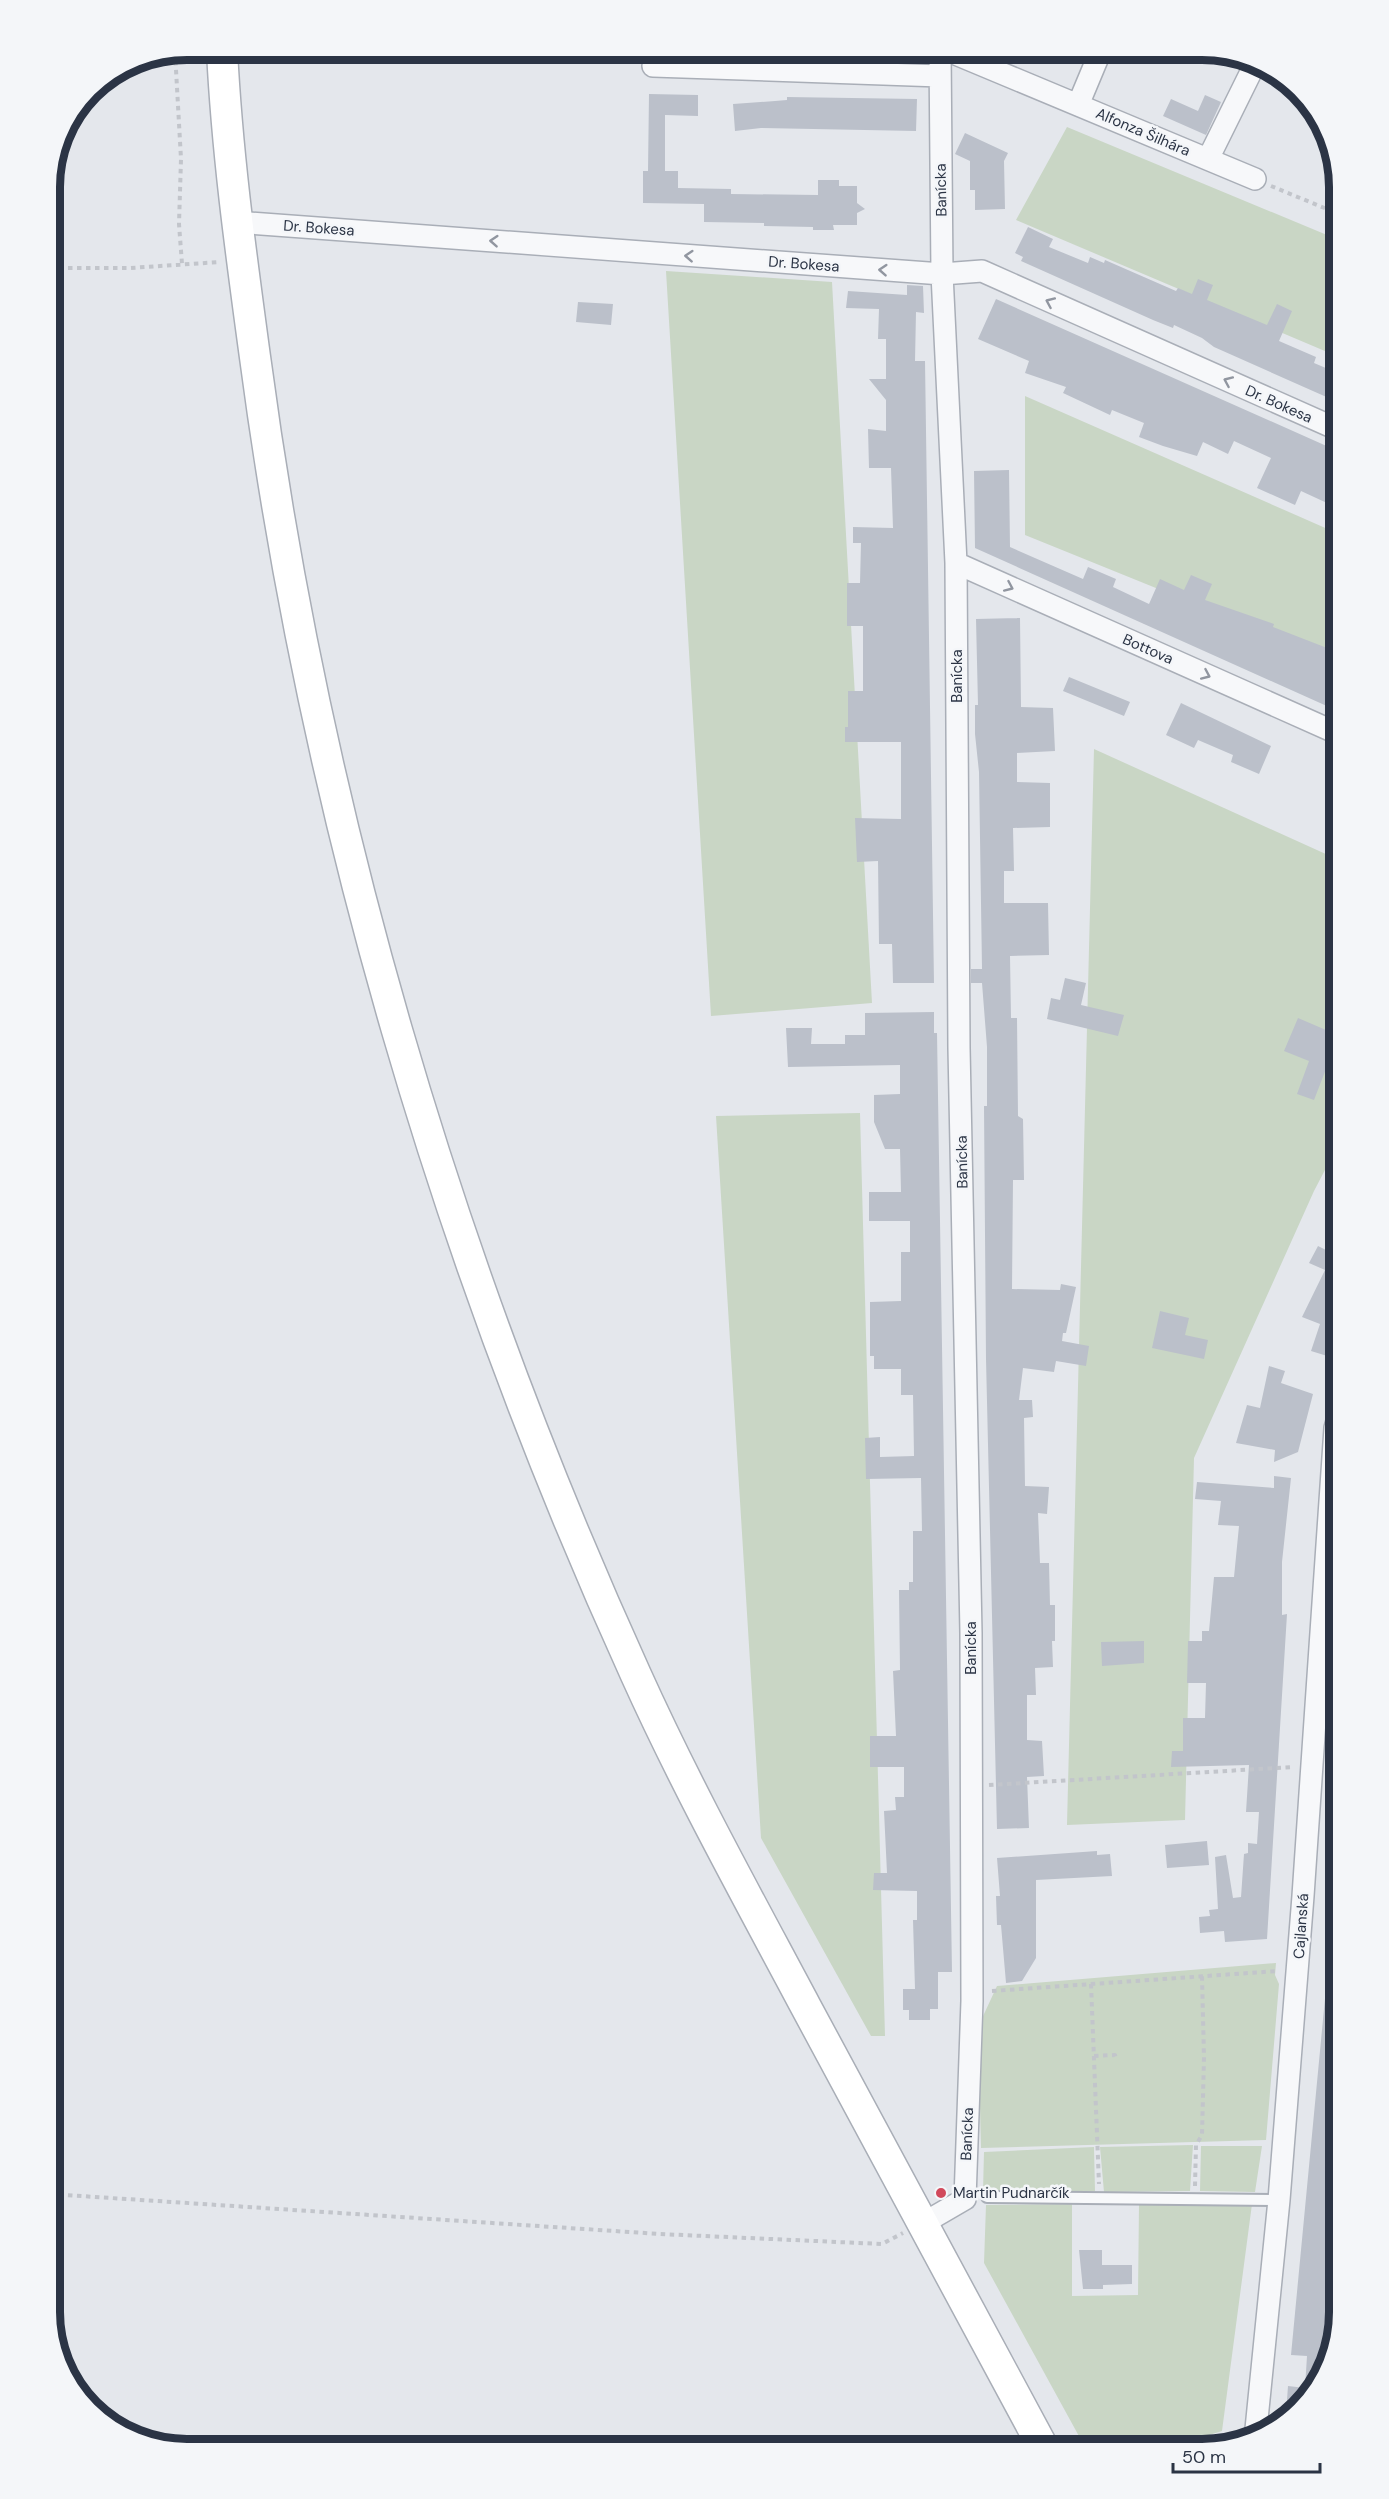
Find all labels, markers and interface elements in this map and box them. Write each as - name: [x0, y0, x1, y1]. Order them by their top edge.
- street label: Alfonza Šilhára: [1093, 103, 1193, 161]
- street label: Banícka: [931, 163, 951, 217]
- street label: Dr. Bokesa: [283, 216, 355, 240]
- one-way arrow: [490, 235, 499, 248]
- one-way arrow: [684, 250, 693, 263]
- street label: Dr. Bokesa: [768, 252, 840, 276]
- one-way arrow: [879, 264, 888, 277]
- one-way arrow: [1046, 297, 1057, 309]
- one-way arrow: [1224, 376, 1235, 388]
- street label: Dr. Bokesa: [1242, 380, 1316, 428]
- one-way arrow: [1003, 579, 1014, 591]
- street label: Bottova: [1120, 629, 1176, 669]
- street label: Banícka: [947, 649, 967, 703]
- one-way arrow: [1200, 668, 1211, 680]
- street label: Banícka: [952, 1135, 972, 1189]
- street label: Banícka: [961, 1621, 981, 1675]
- street label: Cajlanská: [1289, 1892, 1313, 1960]
- street label: Banícka: [956, 2107, 978, 2161]
- place label: Martin Pudnarčík: [953, 2183, 1070, 2203]
- marker: Martin Pudnarčík: [934, 2186, 948, 2200]
- scale bar: [1173, 2436, 1320, 2474]
- text: 50 m: [1182, 2445, 1226, 2469]

